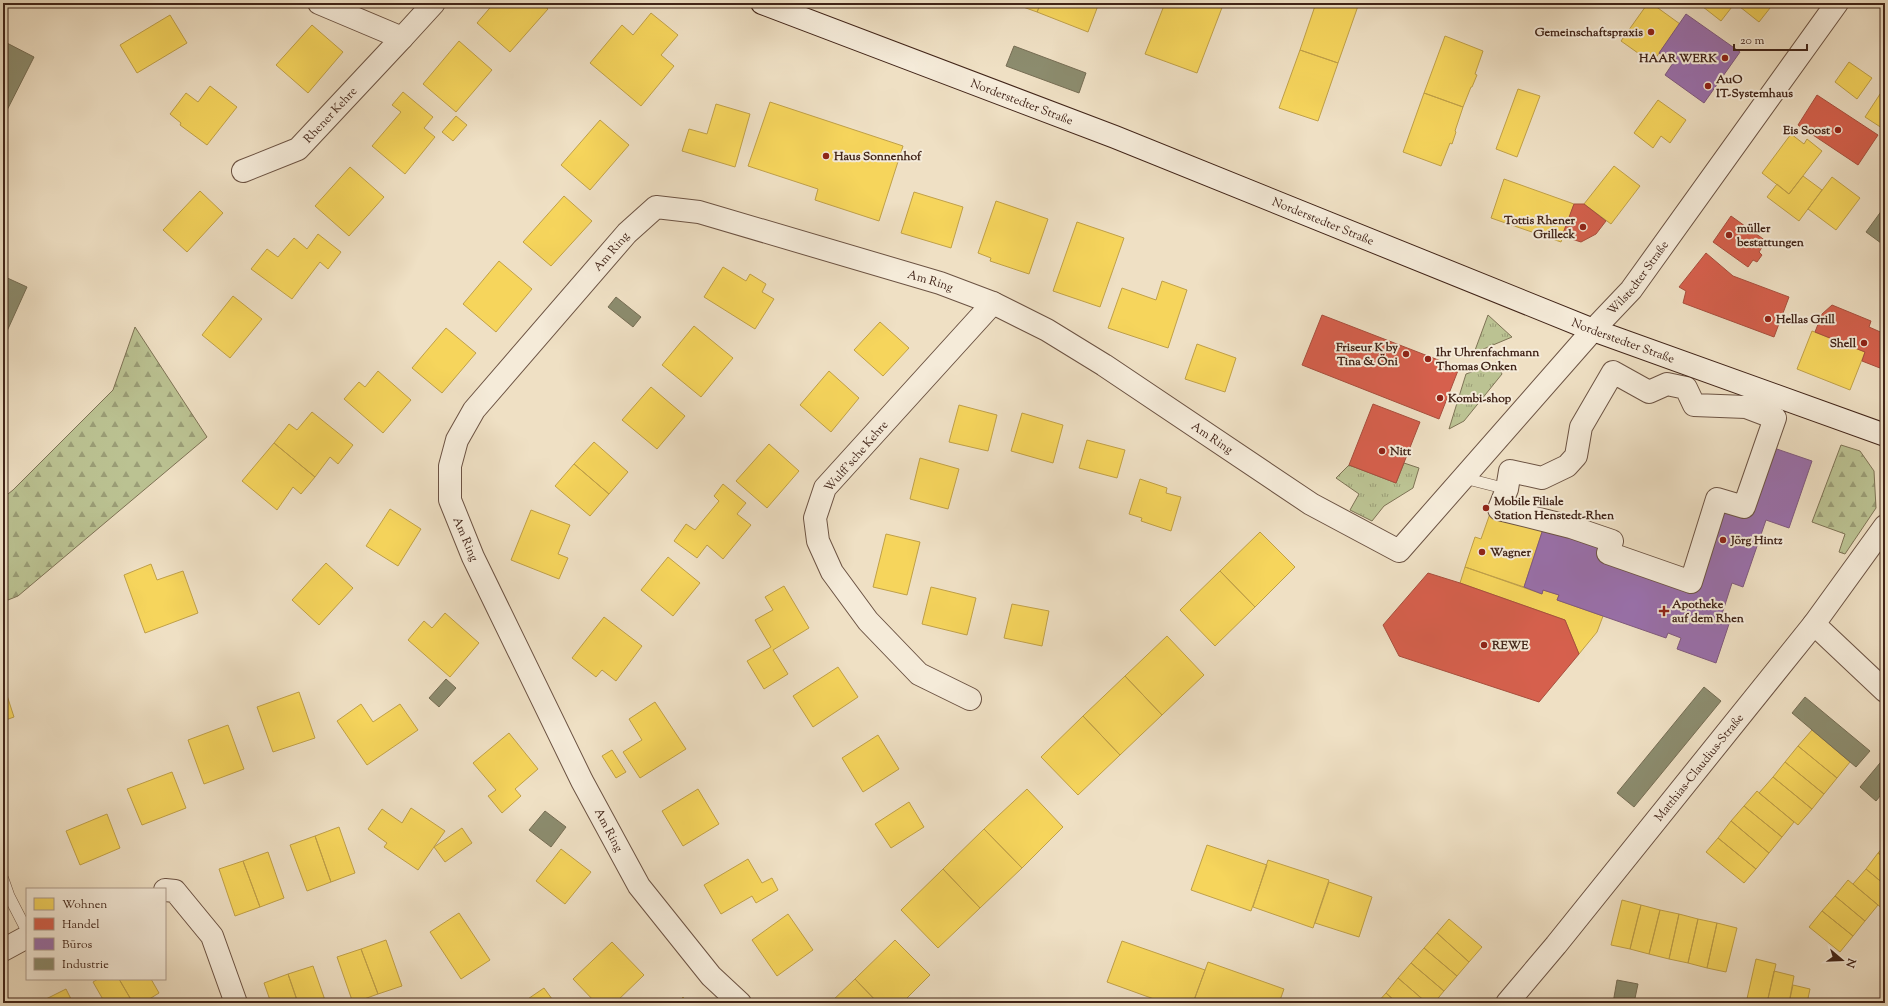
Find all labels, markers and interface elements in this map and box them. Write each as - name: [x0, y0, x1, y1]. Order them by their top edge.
- place label: Gemeinschaftspraxis: [1535, 24, 1643, 42]
- scale bar: [1734, 26, 1807, 52]
- marker: Gemeinschaftspraxis: [1646, 27, 1656, 37]
- text: 20 m: [1740, 32, 1765, 50]
- place label: HAAR WERK: [1638, 50, 1717, 68]
- marker: HAAR WERK: [1720, 53, 1730, 63]
- place label: AuO IT-Systemhaus: [1715, 71, 1793, 103]
- street label: Norderstedter Straße: [968, 75, 1076, 130]
- marker: AuO IT-Systemhaus: [1703, 81, 1713, 91]
- street label: Rhener Kehre: [300, 83, 362, 148]
- place label: Eis Soost: [1782, 122, 1831, 140]
- marker: Eis Soost: [1833, 125, 1843, 135]
- place label: Haus Sonnenhof: [833, 148, 922, 166]
- marker: Haus Sonnenhof: [821, 151, 831, 161]
- street label: Norderstedter Straße: [1269, 193, 1377, 251]
- place label: Tottis Rhener Grilleck: [1503, 212, 1575, 244]
- place label: müller bestattungen: [1736, 220, 1805, 252]
- marker: Tottis Rhener Grilleck: [1578, 222, 1588, 232]
- street label: Am Ring: [590, 228, 634, 276]
- marker: müller bestattungen: [1724, 230, 1734, 240]
- street label: Wilstedter Straße: [1604, 237, 1674, 320]
- street label: Am Ring: [905, 266, 956, 297]
- place label: Hellas Grill: [1775, 311, 1836, 329]
- street label: Norderstedter Straße: [1569, 314, 1677, 369]
- marker: Hellas Grill: [1763, 314, 1773, 324]
- place label: Shell: [1830, 335, 1857, 353]
- marker: Shell: [1859, 338, 1869, 348]
- place label: Friseur K by Tina & Öni: [1335, 339, 1399, 371]
- place label: Ihr Uhrenfachmann Thomas Onken: [1435, 344, 1540, 376]
- marker: Friseur K by Tina & Öni: [1401, 349, 1411, 359]
- marker: Ihr Uhrenfachmann Thomas Onken: [1423, 354, 1433, 364]
- place label: Kombi-shop: [1447, 390, 1512, 408]
- marker: Kombi-shop: [1435, 393, 1445, 403]
- street label: Wulff'sche Kehre: [821, 417, 893, 496]
- street label: Am Ring: [1187, 418, 1236, 459]
- place label: Nitt: [1389, 443, 1412, 461]
- marker: Nitt: [1377, 446, 1387, 456]
- place label: Mobile Filiale Station Henstedt-Rhen: [1493, 493, 1615, 525]
- marker: Mobile Filiale Station Henstedt-Rhen: [1481, 503, 1491, 513]
- street label: Am Ring: [448, 514, 483, 565]
- place label: Jörg Hintz: [1730, 532, 1783, 550]
- marker: Jörg Hintz: [1718, 535, 1728, 545]
- place label: Wagner: [1489, 544, 1531, 562]
- marker: Wagner: [1477, 547, 1487, 557]
- place label: Apotheke auf dem Rhen: [1671, 596, 1745, 628]
- marker: Apotheke auf dem Rhen: [1659, 606, 1669, 616]
- place label: REWE: [1491, 637, 1529, 655]
- marker: REWE: [1479, 640, 1489, 650]
- street label: Matthias-Claudius-Straße: [1651, 710, 1749, 826]
- street label: Am Ring: [589, 805, 627, 856]
- legend: [26, 888, 166, 980]
- text: Wohnen: [62, 896, 107, 914]
- text: Handel: [62, 916, 100, 934]
- text: Büros: [62, 936, 93, 954]
- north arrow: [1822, 940, 1862, 980]
- text: N: [1841, 955, 1860, 970]
- text: Industrie: [62, 956, 109, 974]

